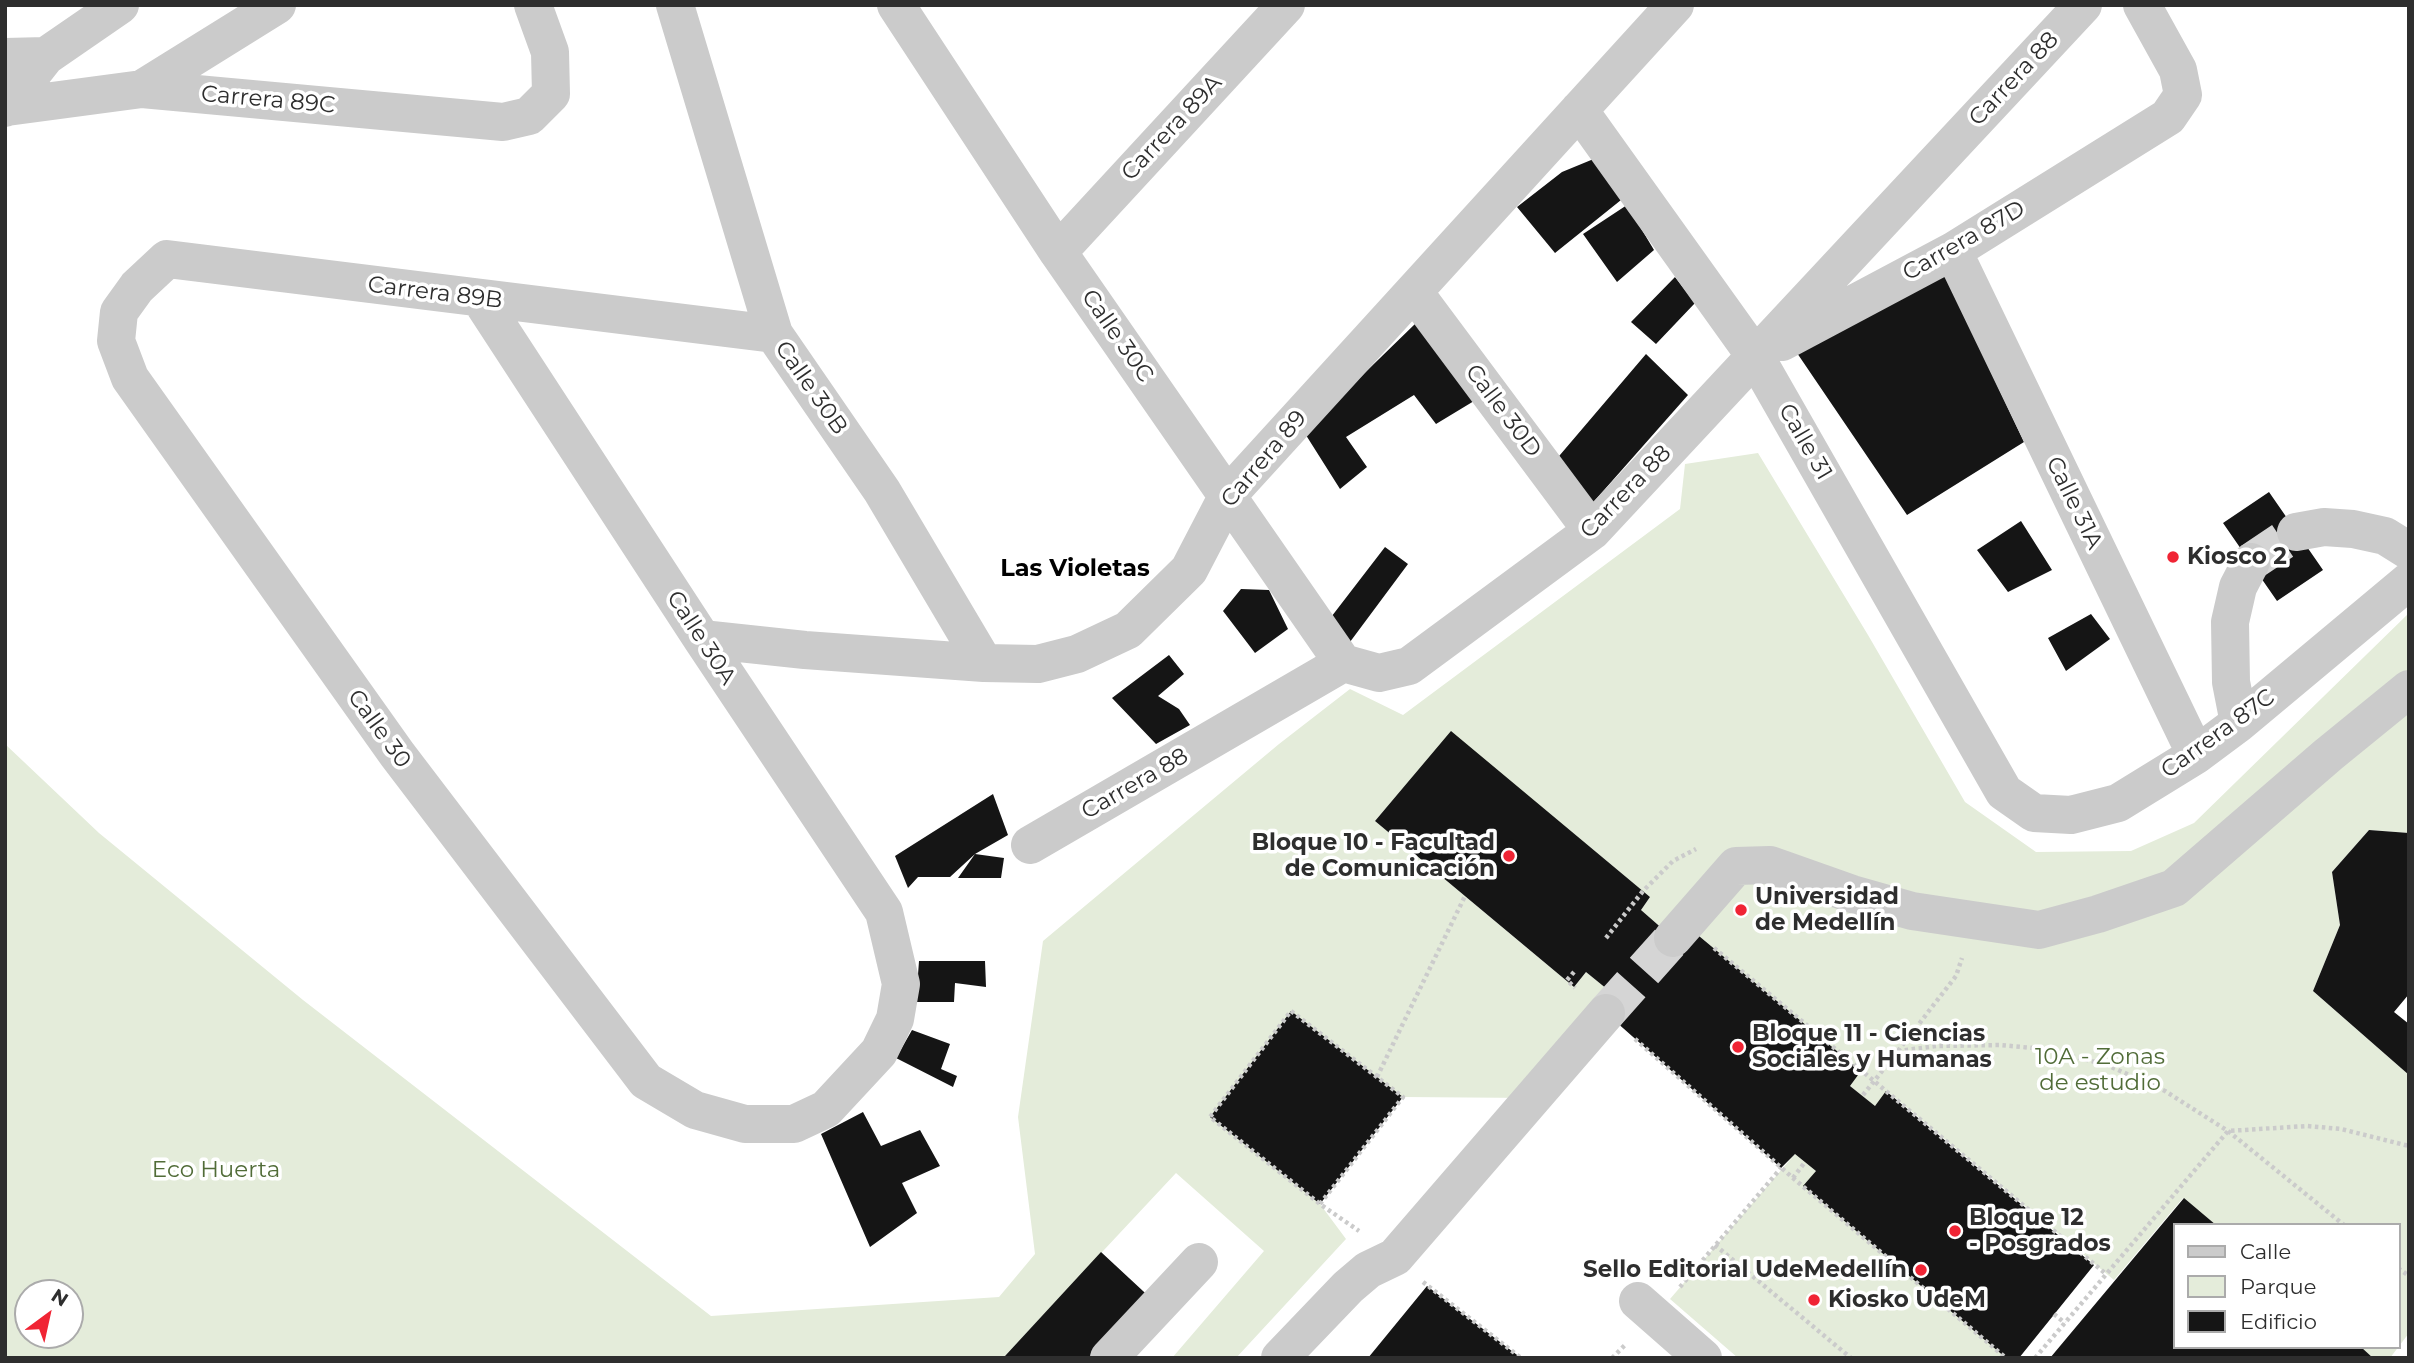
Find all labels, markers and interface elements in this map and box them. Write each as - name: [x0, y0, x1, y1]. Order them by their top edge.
- street label: Carrera 88: [1963, 26, 2065, 132]
- street label: Carrera 89A: [1116, 69, 1228, 187]
- street label: Carrera 89C: [200, 80, 336, 120]
- street label: Carrera 87D: [1898, 195, 2030, 287]
- street label: Carrera 89B: [366, 271, 504, 315]
- street label: Calle 30C: [1075, 284, 1159, 388]
- street label: Calle 30B: [769, 336, 853, 440]
- street label: Calle 30D: [1459, 359, 1547, 463]
- street label: Calle 31: [1772, 399, 1838, 485]
- street label: Carrera 89: [1215, 405, 1313, 513]
- street label: Carrera 88: [1575, 440, 1677, 544]
- street label: Calle 31A: [2040, 452, 2108, 554]
- place label: Kiosco 2: [2187, 543, 2287, 571]
- marker: Kiosco 2: [2165, 549, 2181, 565]
- district label: Las Violetas: [1000, 555, 1150, 583]
- street label: Calle 30A: [660, 586, 742, 690]
- street label: Calle 30: [341, 684, 417, 774]
- street label: Carrera 87C: [2156, 684, 2280, 784]
- street label: Carrera 88: [1077, 742, 1193, 826]
- place label: Bloque 10 - Facultad de Comunicación: [1251, 829, 1495, 883]
- marker: Bloque 10 - Facultad de Comunicación: [1501, 848, 1517, 864]
- place label: Universidad de Medellín: [1755, 883, 1899, 937]
- marker: Universidad de Medellín: [1733, 902, 1749, 918]
- place label: Bloque 11 - Ciencias Sociales y Humanas: [1752, 1020, 1992, 1074]
- marker: Bloque 11 - Ciencias Sociales y Humanas: [1730, 1039, 1746, 1055]
- park label: 10A - Zonas de estudio: [2035, 1043, 2165, 1097]
- park label: Eco Huerta: [152, 1156, 280, 1184]
- place label: Bloque 12 - Posgrados: [1969, 1204, 2111, 1258]
- marker: Bloque 12 - Posgrados: [1947, 1223, 1963, 1239]
- legend: [2172, 1223, 2400, 1349]
- text: Calle: [2240, 1239, 2291, 1264]
- place label: Sello Editorial UdeMedellín: [1583, 1256, 1907, 1284]
- marker: Sello Editorial UdeMedellín: [1913, 1262, 1929, 1278]
- text: Parque: [2240, 1274, 2316, 1299]
- north arrow: [14, 1279, 84, 1349]
- text: N: [47, 1284, 72, 1311]
- place label: Kiosko UdeM: [1828, 1286, 1986, 1314]
- marker: Kiosko UdeM: [1806, 1292, 1822, 1308]
- text: Edificio: [2240, 1309, 2317, 1334]

